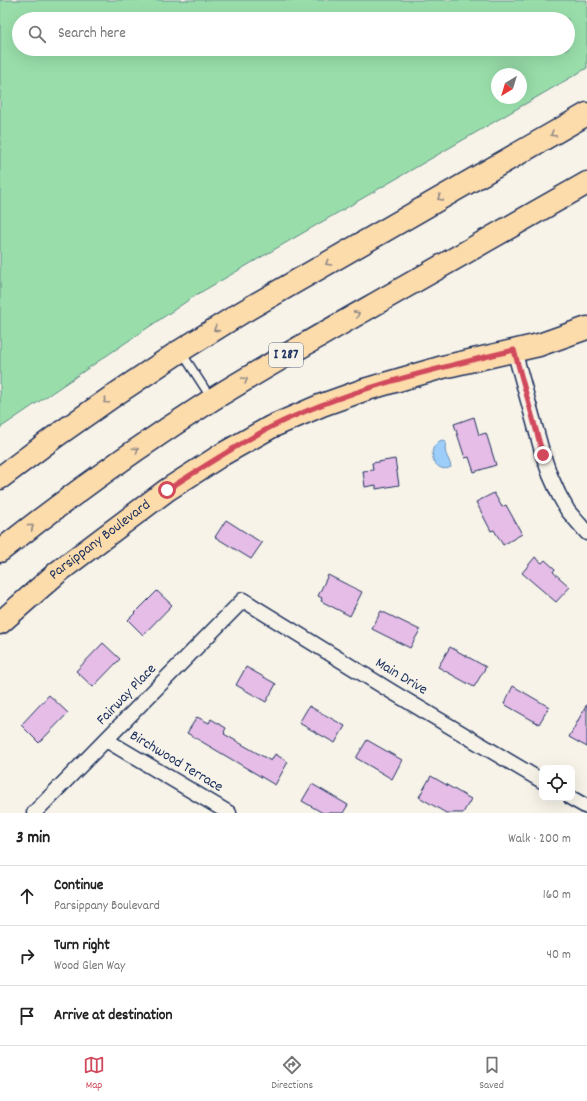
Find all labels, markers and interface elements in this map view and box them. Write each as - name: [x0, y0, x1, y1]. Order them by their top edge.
- search box: [12, 12, 575, 56]
- icon: search: [26, 23, 48, 45]
- text: Search here: [58, 23, 126, 45]
- north arrow: [491, 68, 527, 104]
- one-way arrow: [550, 129, 557, 136]
- one-way arrow: [437, 194, 444, 201]
- one-way arrow: [325, 259, 332, 266]
- one-way arrow: [353, 311, 360, 319]
- one-way arrow: [213, 325, 220, 332]
- road number: I 287: [269, 343, 303, 367]
- one-way arrow: [241, 377, 248, 384]
- one-way arrow: [104, 396, 111, 403]
- route end: [534, 446, 552, 464]
- one-way arrow: [132, 447, 139, 455]
- route start: [158, 481, 176, 499]
- street label: Parsippany Boulevard: [44, 495, 156, 586]
- one-way arrow: [26, 524, 33, 531]
- street label: Main Drive: [371, 653, 432, 702]
- street label: Fairway Place: [92, 659, 162, 731]
- street label: Birchwood Terrace: [125, 725, 227, 799]
- map controls: [539, 765, 575, 801]
- button: locate: [539, 765, 575, 801]
- text: 3 min: [16, 827, 50, 851]
- text: Walk · 200 m: [508, 830, 571, 849]
- text: Continue: [54, 875, 103, 897]
- icon: ahead: [16, 885, 38, 907]
- text: 160 m: [543, 886, 571, 905]
- text: Parsippany Boulevard: [54, 897, 160, 916]
- text: Turn right: [54, 935, 110, 957]
- icon: right: [16, 945, 38, 967]
- text: 40 m: [547, 946, 571, 965]
- text: Wood Glen Way: [54, 957, 125, 976]
- icon: arrive: [16, 1005, 38, 1027]
- text: Arrive at destination: [54, 1005, 172, 1027]
- tab: Map: [83, 1054, 105, 1094]
- tab: Directions: [271, 1054, 313, 1094]
- tab: Saved: [479, 1054, 504, 1094]

